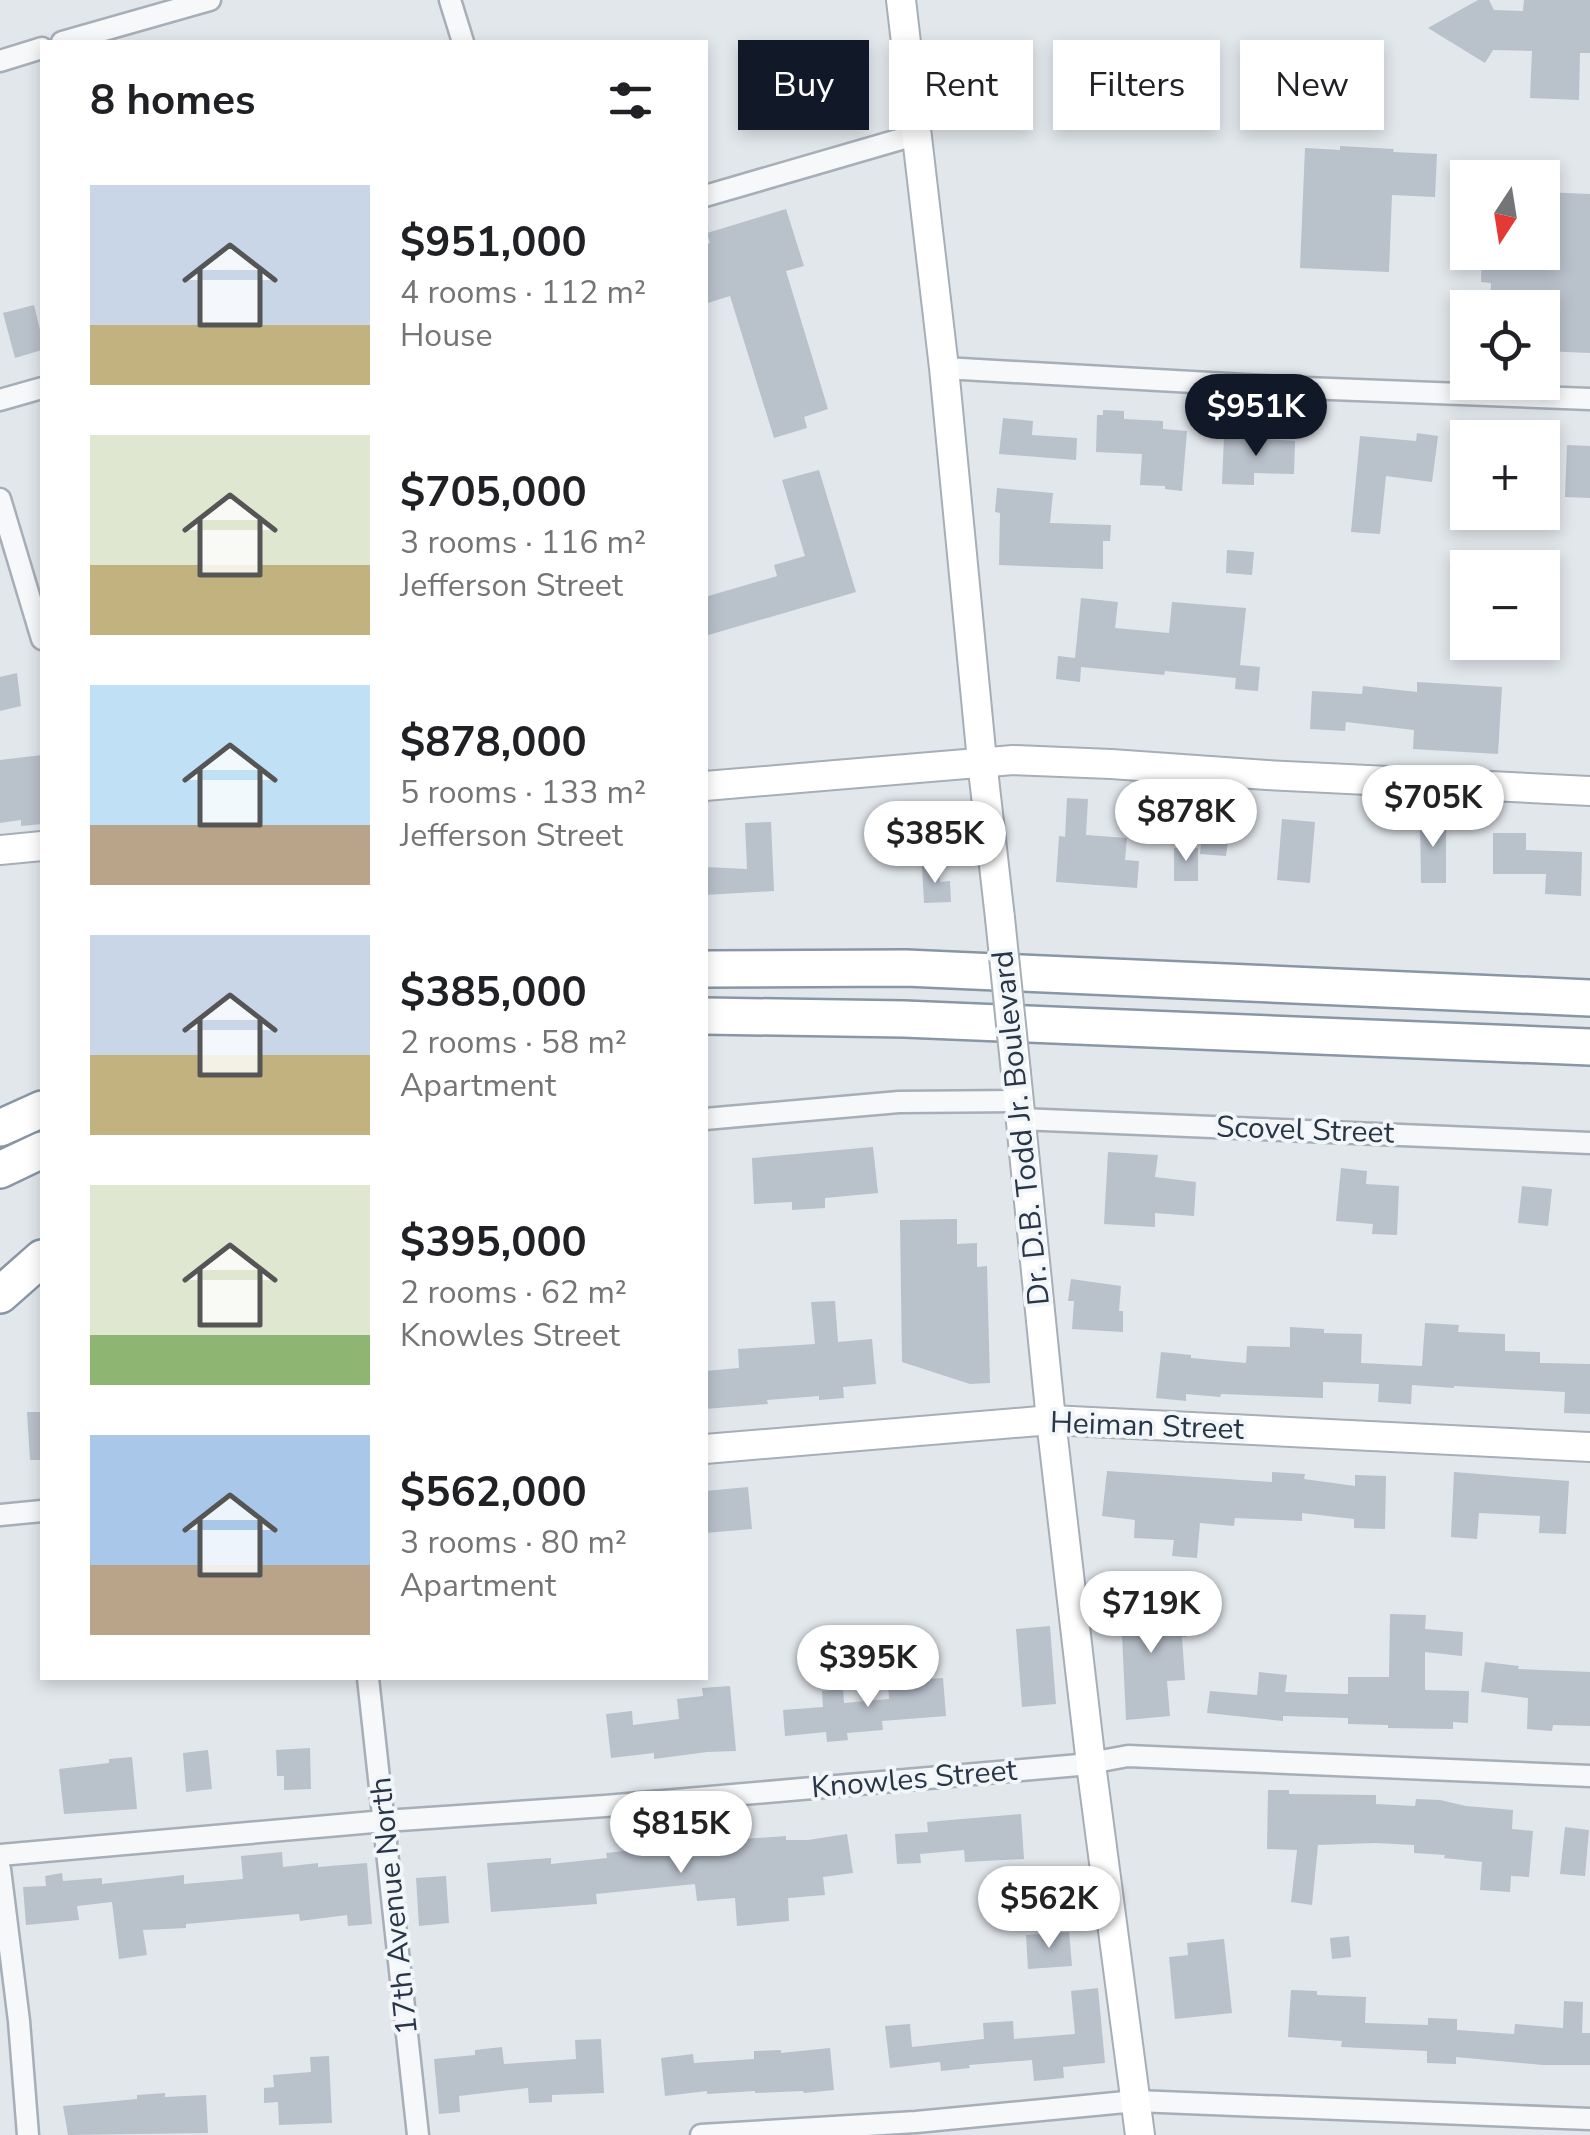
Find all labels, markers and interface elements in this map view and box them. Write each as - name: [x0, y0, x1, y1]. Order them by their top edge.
- chip: Buy: [738, 40, 869, 130]
- chip: Rent: [889, 40, 1033, 130]
- chip: Filters: [1053, 40, 1220, 130]
- chip: New: [1240, 40, 1384, 130]
- text: 8 homes: [90, 72, 255, 129]
- icon: filters: [603, 73, 658, 128]
- north arrow: [1450, 160, 1560, 270]
- map controls: [1450, 160, 1560, 660]
- text: $951,000: [400, 214, 587, 271]
- icon: home: [170, 225, 290, 345]
- text: 4 rooms · 112 m²: [400, 271, 646, 314]
- button: locate: [1450, 290, 1560, 400]
- text: House: [400, 314, 493, 357]
- pin: $951K: [1186, 374, 1326, 459]
- text: $951K: [1207, 385, 1305, 428]
- button: +: [1450, 420, 1560, 530]
- text: $705,000: [400, 464, 587, 521]
- icon: home: [170, 475, 290, 595]
- text: 3 rooms · 116 m²: [400, 521, 646, 564]
- button: −: [1450, 550, 1560, 660]
- text: Jefferson Street: [400, 564, 623, 607]
- text: $878,000: [400, 714, 587, 771]
- icon: home: [170, 725, 290, 845]
- pin: $705K: [1363, 765, 1503, 850]
- text: 5 rooms · 133 m²: [400, 771, 646, 814]
- text: $705K: [1384, 776, 1482, 819]
- pin: $878K: [1116, 779, 1256, 864]
- text: $878K: [1137, 790, 1235, 833]
- pin: $385K: [865, 801, 1005, 886]
- text: $385K: [886, 812, 984, 855]
- text: Jefferson Street: [400, 814, 623, 857]
- street label: Dr. D.B. Todd Jr. Boulevard: [982, 949, 1060, 1307]
- text: $385,000: [400, 964, 587, 1021]
- icon: home: [170, 975, 290, 1095]
- text: 2 rooms · 58 m²: [400, 1021, 627, 1064]
- text: Apartment: [400, 1064, 556, 1107]
- street label: Scovel Street: [1215, 1106, 1395, 1154]
- text: $395,000: [400, 1214, 587, 1271]
- icon: home: [170, 1225, 290, 1345]
- text: 2 rooms · 62 m²: [400, 1271, 627, 1314]
- text: Knowles Street: [400, 1314, 620, 1357]
- street label: Heiman Street: [1049, 1402, 1245, 1450]
- text: $562,000: [400, 1464, 587, 1521]
- icon: home: [170, 1475, 290, 1595]
- text: 3 rooms · 80 m²: [400, 1521, 627, 1564]
- text: Apartment: [400, 1564, 556, 1607]
- pin: $719K: [1081, 1571, 1221, 1656]
- text: $719K: [1102, 1582, 1200, 1625]
- pin: $395K: [798, 1625, 938, 1710]
- text: $395K: [819, 1636, 917, 1679]
- street label: Knowles Street: [810, 1750, 1019, 1808]
- street label: 17th Avenue North: [360, 1775, 428, 2037]
- pin: $815K: [611, 1791, 751, 1876]
- text: $815K: [632, 1802, 730, 1845]
- pin: $562K: [979, 1866, 1119, 1951]
- text: $562K: [1000, 1877, 1098, 1920]

